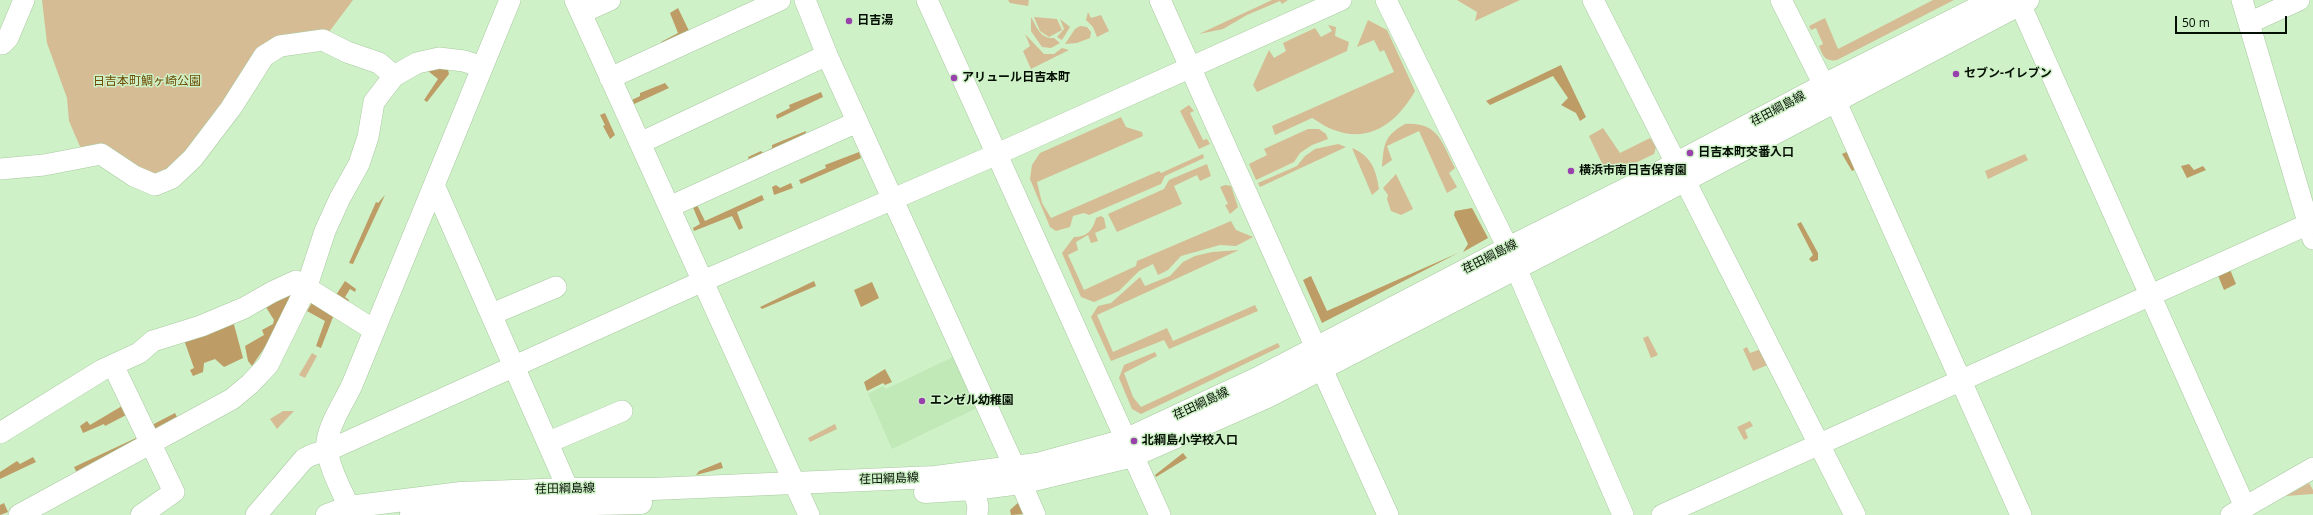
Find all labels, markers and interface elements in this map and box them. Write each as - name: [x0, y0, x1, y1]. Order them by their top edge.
- scale bar: [2177, 8, 2289, 34]
- place label: 日吉湯: [857, 14, 893, 28]
- text: 50 m: [2182, 14, 2210, 31]
- marker: 日吉湯: [844, 16, 854, 26]
- place label: セブン-イレブン: [1964, 67, 2052, 81]
- marker: セブン-イレブン: [1951, 69, 1961, 79]
- place label: アリュール日吉本町: [962, 71, 1070, 85]
- marker: アリュール日吉本町: [949, 73, 959, 83]
- park label: 日吉本町鯛ヶ崎公園: [93, 75, 201, 89]
- street label: 荏田綱島線: [1748, 89, 1808, 129]
- place label: 日吉本町交番入口: [1698, 146, 1794, 160]
- marker: 日吉本町交番入口: [1685, 148, 1695, 158]
- place label: 横浜市南日吉保育園: [1579, 164, 1687, 178]
- marker: 横浜市南日吉保育園: [1566, 166, 1576, 176]
- street label: 荏田綱島線: [1460, 237, 1520, 277]
- street label: 荏田綱島線: [1171, 385, 1231, 423]
- place label: エンゼル幼稚園: [930, 394, 1014, 408]
- marker: エンゼル幼稚園: [917, 396, 927, 406]
- place label: 北綱島小学校入口: [1142, 434, 1238, 448]
- marker: 北綱島小学校入口: [1129, 436, 1139, 446]
- street label: 荏田綱島線: [859, 471, 919, 487]
- street label: 荏田綱島線: [535, 481, 595, 497]

